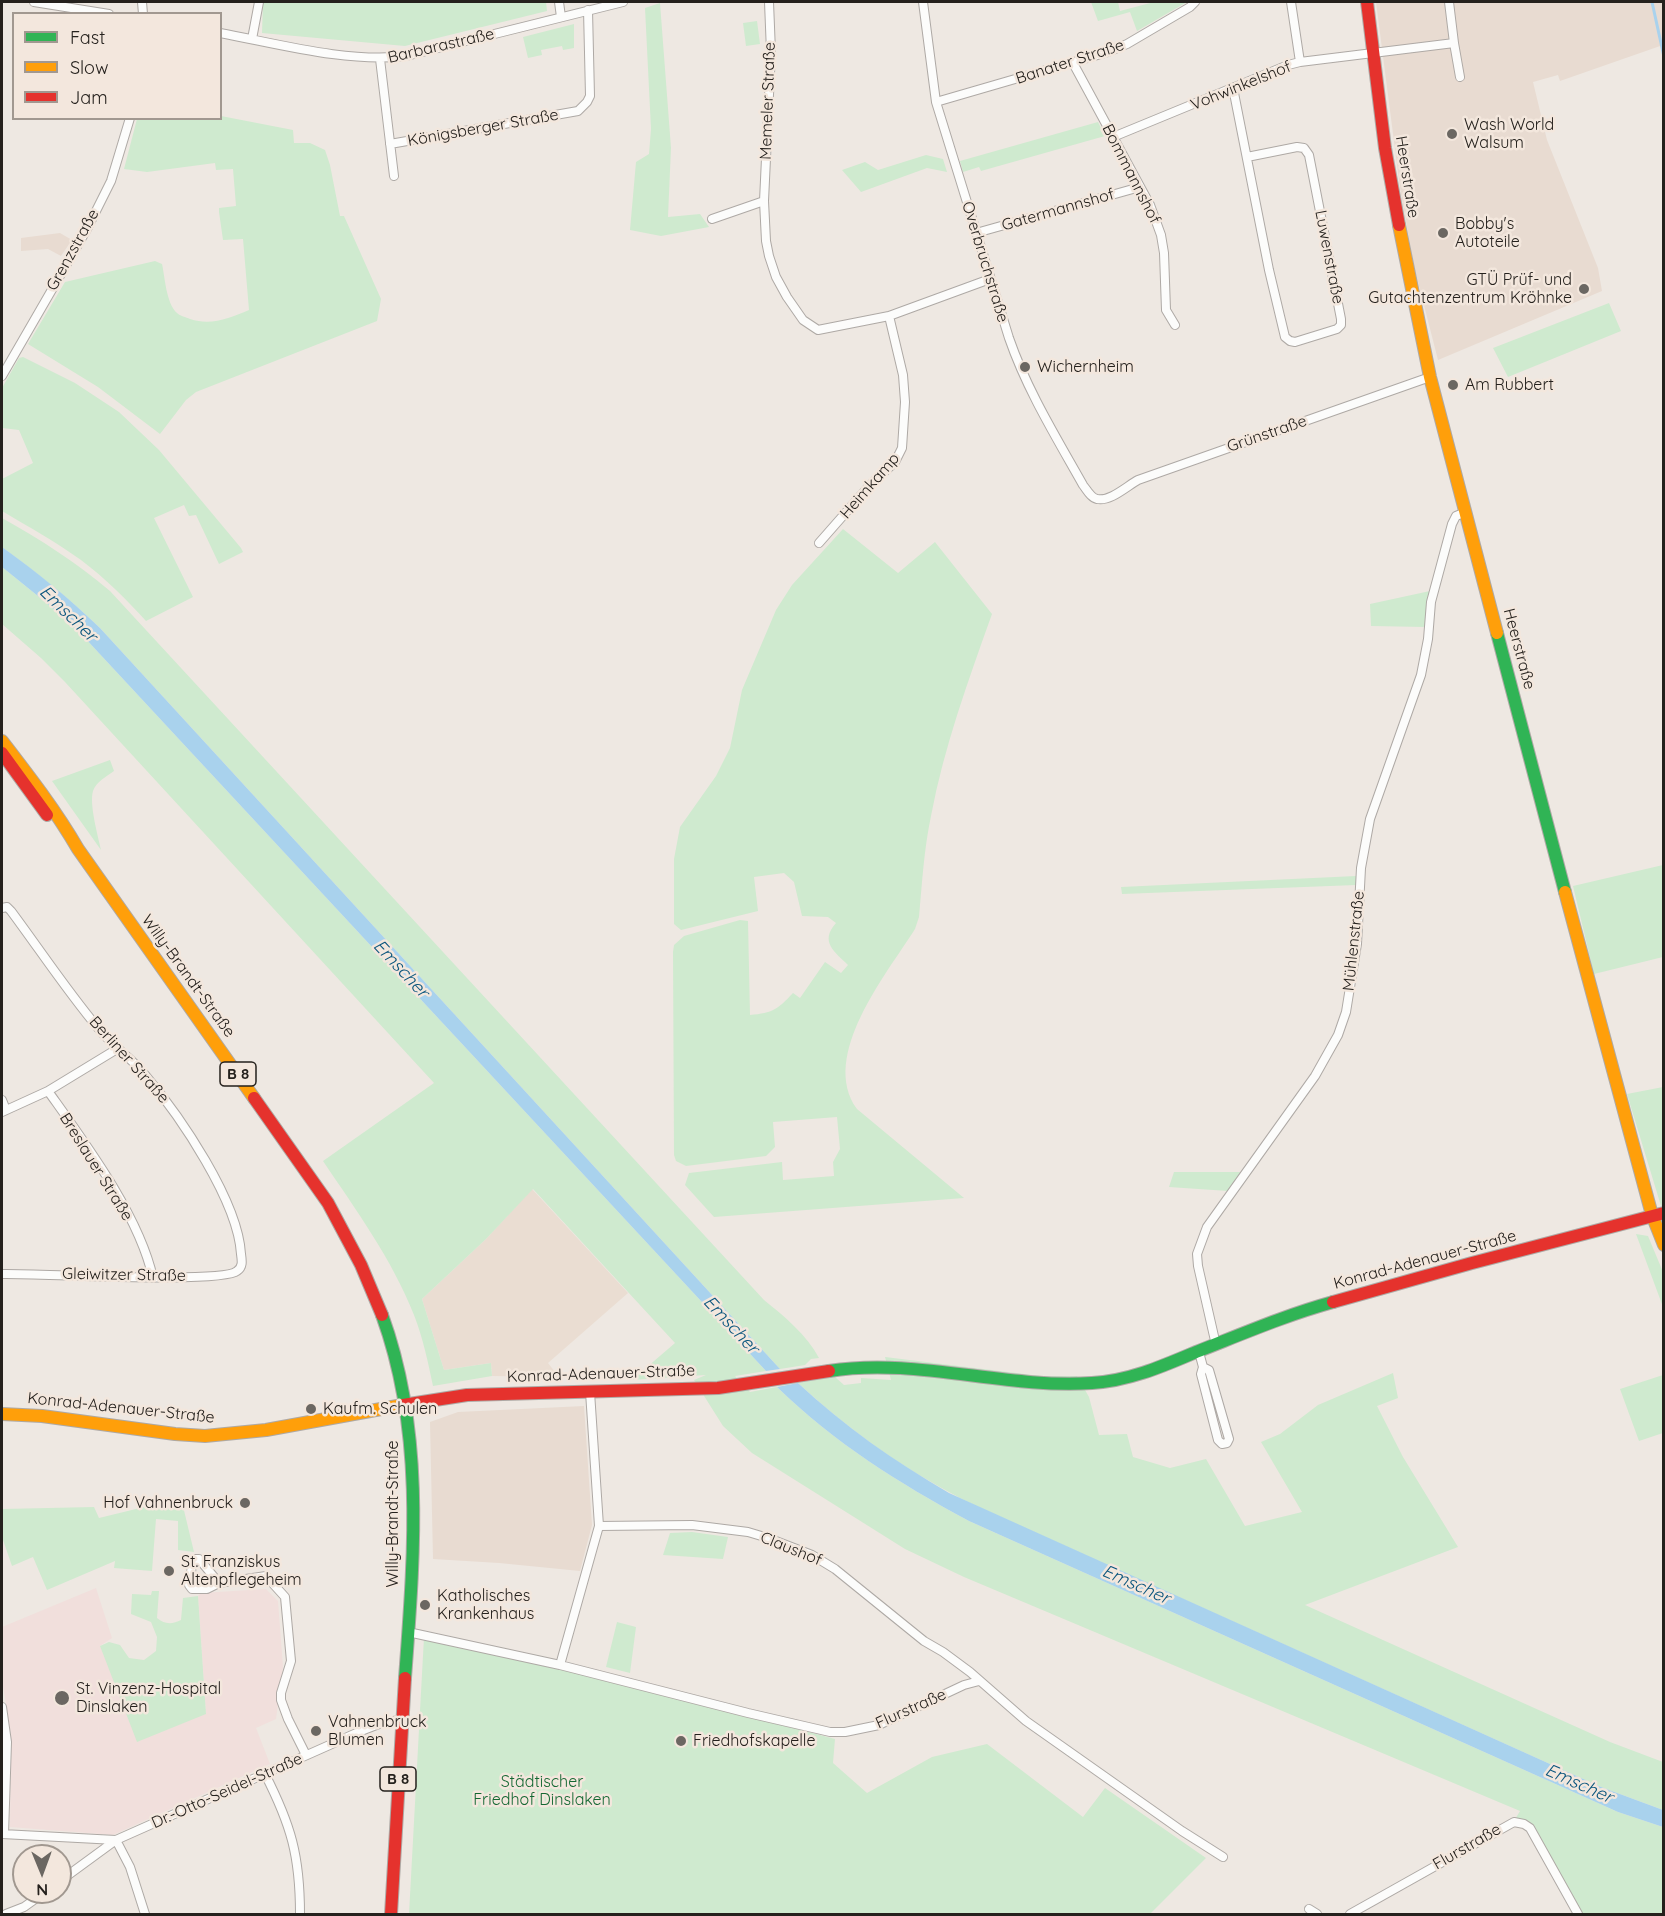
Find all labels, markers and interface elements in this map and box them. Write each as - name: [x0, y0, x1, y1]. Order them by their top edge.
- legend: [12, 12, 222, 120]
- street label: Barbarastraße: [386, 24, 496, 68]
- text: Fast: [70, 26, 105, 49]
- street label: Banater Straße: [1013, 35, 1127, 89]
- street label: Memeler Straße: [756, 42, 780, 160]
- text: Slow: [70, 56, 108, 79]
- street label: Vohwinkelshof: [1188, 57, 1294, 115]
- text: Jam: [70, 86, 108, 109]
- street label: Königsberger Straße: [406, 105, 560, 151]
- place label: Wash World Walsum: [1464, 115, 1554, 153]
- street label: Bommannshof: [1098, 121, 1164, 227]
- marker: Wash World Walsum: [1445, 127, 1459, 141]
- street label: Heerstraße: [1391, 134, 1423, 220]
- street label: Gatermannshof: [999, 185, 1117, 235]
- street label: Overbruchstraße: [957, 199, 1013, 325]
- street label: Grenzstraße: [43, 206, 103, 294]
- street label: Luwenstraße: [1310, 208, 1348, 306]
- place label: Bobby's Autoteile: [1455, 214, 1520, 252]
- marker: Bobby's Autoteile: [1436, 226, 1450, 240]
- place label: GTÜ Prüf- und Gutachtenzentrum Kröhnke: [1368, 270, 1572, 308]
- marker: GTÜ Prüf- und Gutachtenzentrum Kröhnke: [1577, 282, 1591, 296]
- place label: Wichernheim: [1037, 357, 1134, 377]
- marker: Wichernheim: [1018, 360, 1032, 374]
- place label: Am Rubbert: [1465, 375, 1554, 395]
- marker: Am Rubbert: [1446, 378, 1460, 392]
- street label: Grünstraße: [1225, 411, 1309, 457]
- street label: Heimkamp: [836, 449, 904, 523]
- water label: Emscher: [35, 581, 101, 647]
- street label: Heerstraße: [1499, 606, 1539, 692]
- street label: Mühlenstraße: [1339, 890, 1369, 992]
- street label: Willy-Brandt-Straße: [137, 911, 239, 1041]
- water label: Emscher: [369, 935, 433, 1003]
- street label: Berliner Straße: [85, 1013, 173, 1107]
- road number: B 8: [220, 1062, 256, 1086]
- street label: Breslauer Straße: [55, 1110, 137, 1224]
- street label: Konrad-Adenauer-Straße: [1332, 1226, 1518, 1294]
- street label: Gleiwitzer Straße: [62, 1264, 186, 1286]
- water label: Emscher: [699, 1291, 763, 1359]
- street label: Konrad-Adenauer-Straße: [507, 1361, 695, 1387]
- street label: Konrad-Adenauer-Straße: [26, 1389, 216, 1427]
- place label: Kaufm. Schulen: [323, 1399, 437, 1419]
- marker: Kaufm. Schulen: [304, 1402, 318, 1416]
- street label: Willy-Brandt-Straße: [383, 1441, 403, 1587]
- place label: Hof Vahnenbruck: [103, 1493, 233, 1513]
- marker: Hof Vahnenbruck: [238, 1496, 252, 1510]
- street label: Claushof: [757, 1528, 825, 1570]
- place label: St. Franziskus Altenpflegeheim: [181, 1552, 302, 1590]
- water label: Emscher: [1099, 1561, 1173, 1609]
- marker: St. Franziskus Altenpflegeheim: [162, 1564, 176, 1578]
- place label: Katholisches Krankenhaus: [437, 1586, 534, 1624]
- marker: Katholisches Krankenhaus: [418, 1598, 432, 1612]
- place label: St. Vinzenz-Hospital Dinslaken: [76, 1679, 221, 1717]
- street label: Flurstraße: [873, 1685, 949, 1733]
- marker: St. Vinzenz-Hospital Dinslaken: [53, 1689, 71, 1707]
- place label: Vahnenbruck Blumen: [328, 1712, 427, 1750]
- marker: Vahnenbruck Blumen: [309, 1724, 323, 1738]
- place label: Friedhofskapelle: [693, 1731, 815, 1751]
- marker: Friedhofskapelle: [674, 1734, 688, 1748]
- street label: Dr.-Otto-Seidel-Straße: [149, 1749, 305, 1833]
- water label: Emscher: [1542, 1760, 1616, 1808]
- road number: B 8: [380, 1767, 416, 1791]
- park label: Städtischer Friedhof Dinslaken: [473, 1772, 611, 1810]
- street label: Flurstraße: [1430, 1820, 1504, 1874]
- north arrow: [12, 1844, 72, 1904]
- text: N: [36, 1880, 48, 1900]

